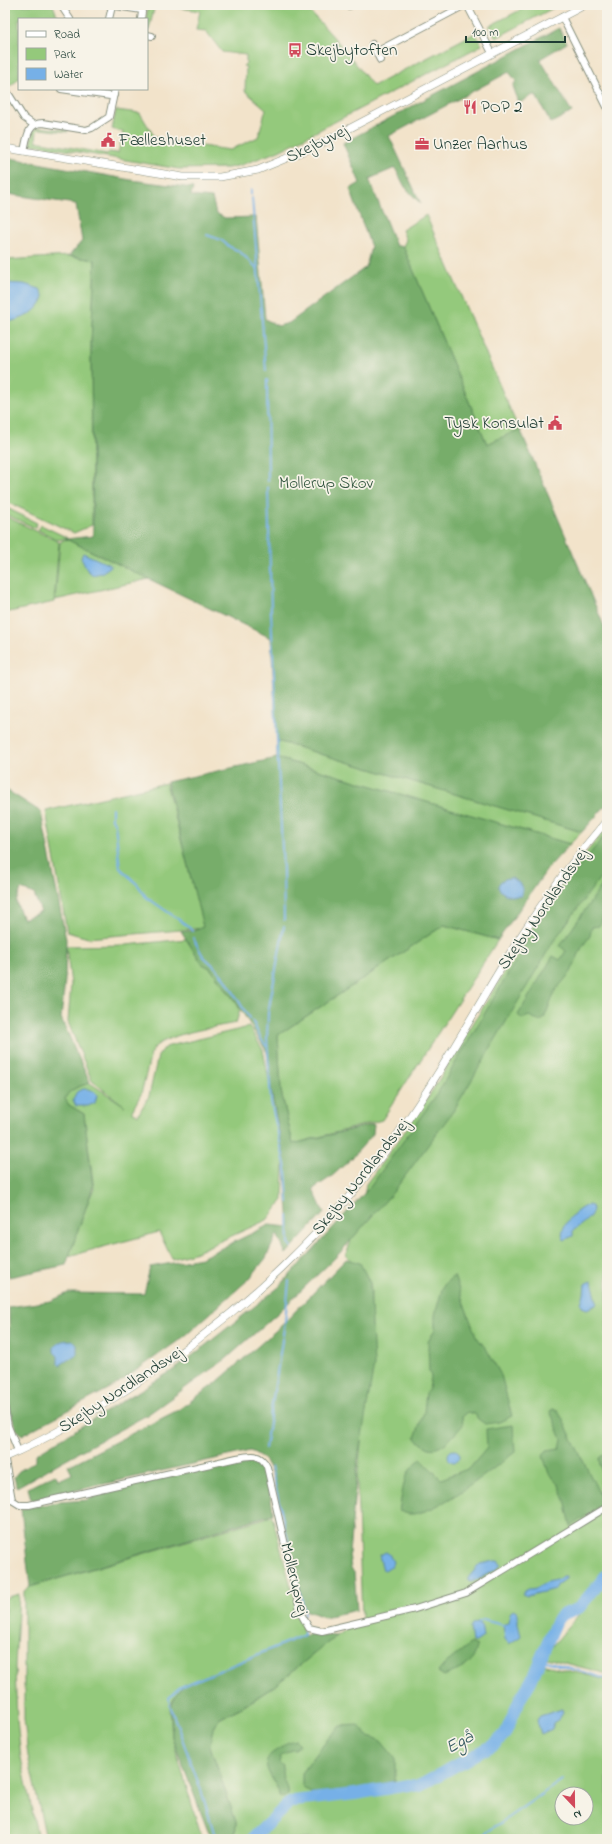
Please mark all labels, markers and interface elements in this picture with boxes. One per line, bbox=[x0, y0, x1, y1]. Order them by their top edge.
legend bbox=[18, 18, 148, 90]
scale bar bbox=[466, 18, 565, 44]
text: 100 m bbox=[472, 24, 499, 42]
text: Road bbox=[54, 26, 80, 44]
place label: Skejbytoften bbox=[306, 38, 397, 64]
bus stop icon: Skejbytoften bbox=[287, 42, 303, 58]
text: Park bbox=[54, 46, 76, 64]
text: Water bbox=[54, 66, 83, 84]
place label: POP 2 bbox=[481, 95, 523, 120]
restaurant icon: POP 2 bbox=[462, 99, 478, 115]
street label: Skejbyvej bbox=[282, 118, 353, 171]
place label: Fælleshuset bbox=[118, 128, 206, 153]
public building icon: Fælleshuset bbox=[100, 132, 116, 148]
place label: Unzer Aarhus bbox=[433, 132, 528, 157]
office icon: Unzer Aarhus bbox=[414, 136, 430, 152]
place label: Tysk Konsulat bbox=[444, 411, 544, 437]
public building icon: Tysk Konsulat bbox=[547, 415, 563, 431]
park label: Mollerup Skov bbox=[279, 471, 374, 496]
street label: Skejby Nordlandsvej bbox=[491, 842, 596, 976]
street label: Skejby Nordlandsvej bbox=[306, 1113, 417, 1241]
street label: Skejby Nordlandsvej bbox=[54, 1340, 189, 1441]
street label: Mollerupvej bbox=[273, 1540, 315, 1619]
water label: Egå bbox=[441, 1725, 479, 1761]
north arrow bbox=[554, 1786, 594, 1826]
text: N bbox=[571, 1806, 584, 1823]

